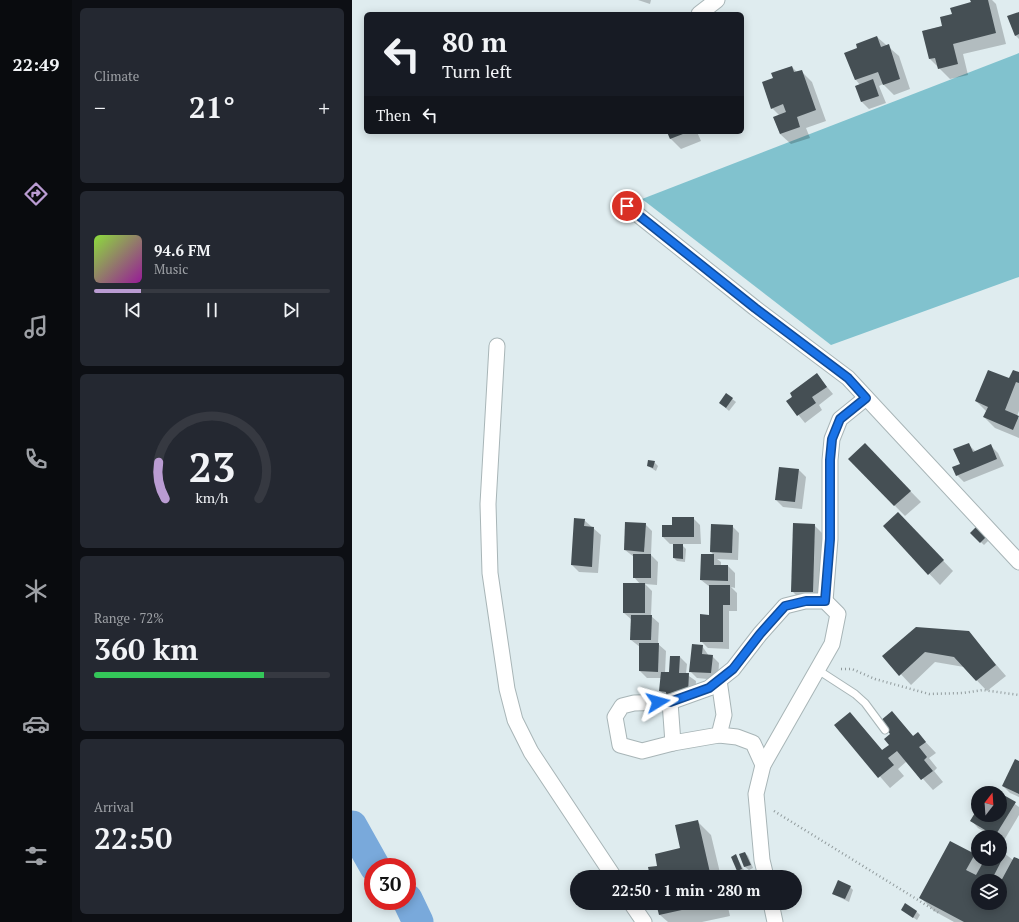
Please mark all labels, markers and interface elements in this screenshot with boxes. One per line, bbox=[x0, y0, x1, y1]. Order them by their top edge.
text: 80 m bbox=[442, 23, 507, 60]
icon: left bbox=[376, 28, 428, 80]
text: 22:49 bbox=[13, 52, 59, 76]
text: Turn left bbox=[442, 59, 512, 83]
text: Climate bbox=[94, 67, 139, 85]
text: 21° bbox=[189, 87, 235, 127]
text: − bbox=[94, 93, 106, 122]
text: + bbox=[318, 93, 330, 122]
icon: left bbox=[419, 104, 441, 126]
text: Then bbox=[376, 105, 411, 125]
icon: directions bbox=[22, 180, 50, 208]
pin bbox=[610, 189, 644, 223]
icon: arrive bbox=[616, 195, 638, 217]
text: 94.6 FM bbox=[154, 240, 211, 260]
text: Music bbox=[154, 260, 188, 278]
icon: previous bbox=[122, 299, 144, 321]
icon: pause bbox=[201, 299, 223, 321]
icon: next bbox=[280, 299, 302, 321]
icon: music bbox=[22, 313, 50, 341]
text: 23 bbox=[188, 439, 236, 494]
icon: phone bbox=[22, 445, 50, 473]
text: km/h bbox=[196, 488, 229, 507]
icon: climate bbox=[22, 577, 50, 605]
text: Range · 72% bbox=[94, 609, 164, 627]
text: 360 km bbox=[94, 629, 198, 669]
position arrow bbox=[637, 681, 679, 723]
icon: car bbox=[22, 710, 50, 738]
north arrow bbox=[971, 786, 1007, 822]
map controls bbox=[971, 786, 1007, 910]
text: Arrival bbox=[94, 798, 134, 816]
text: 22:50 bbox=[94, 818, 172, 858]
button: sound bbox=[971, 830, 1007, 866]
icon: filters bbox=[22, 842, 50, 870]
speed limit sign: 30 bbox=[364, 858, 416, 910]
button: layers bbox=[971, 874, 1007, 910]
text: 22:50 · 1 min · 280 m bbox=[612, 880, 760, 900]

